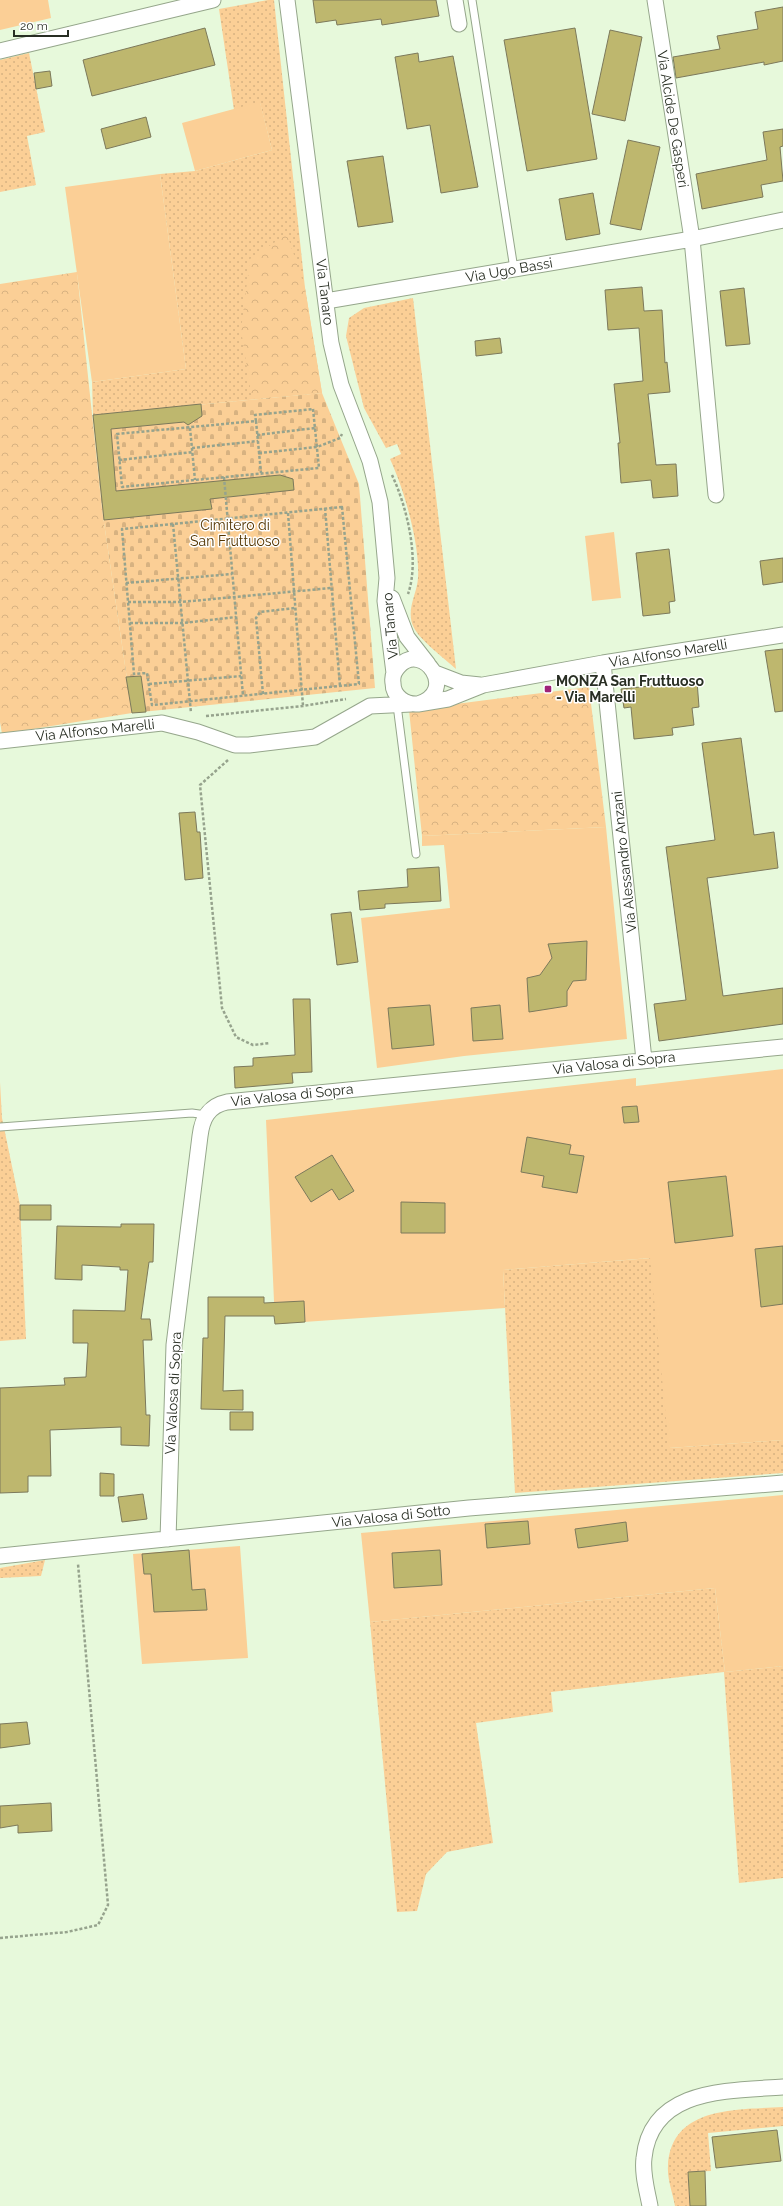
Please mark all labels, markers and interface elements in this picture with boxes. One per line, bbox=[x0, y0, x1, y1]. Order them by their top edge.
scale bar bbox=[14, 12, 68, 38]
text: 20 m bbox=[20, 19, 48, 33]
street label: Via Alcide De Gasperi bbox=[654, 49, 692, 189]
street label: Via Ugo Bassi bbox=[464, 254, 554, 286]
street label: Via Tanaro bbox=[313, 258, 337, 326]
park label: Cimitero di San Fruttuoso bbox=[190, 517, 280, 549]
street label: Via Tanaro bbox=[379, 592, 401, 660]
street label: Via Alfonso Marelli bbox=[608, 636, 728, 670]
place label: MONZA San Fruttuoso - Via Marelli bbox=[556, 673, 704, 705]
marker: MONZA San Fruttuoso - Via Marelli bbox=[543, 684, 553, 694]
street label: Via Alfonso Marelli bbox=[35, 716, 155, 744]
street label: Via Alessandro Anzani bbox=[609, 790, 639, 934]
street label: Via Valosa di Sopra bbox=[552, 1049, 676, 1077]
street label: Via Valosa di Sopra bbox=[230, 1081, 354, 1109]
street label: Via Valosa di Sopra bbox=[162, 1331, 184, 1455]
street label: Via Valosa di Sotto bbox=[331, 1502, 451, 1530]

